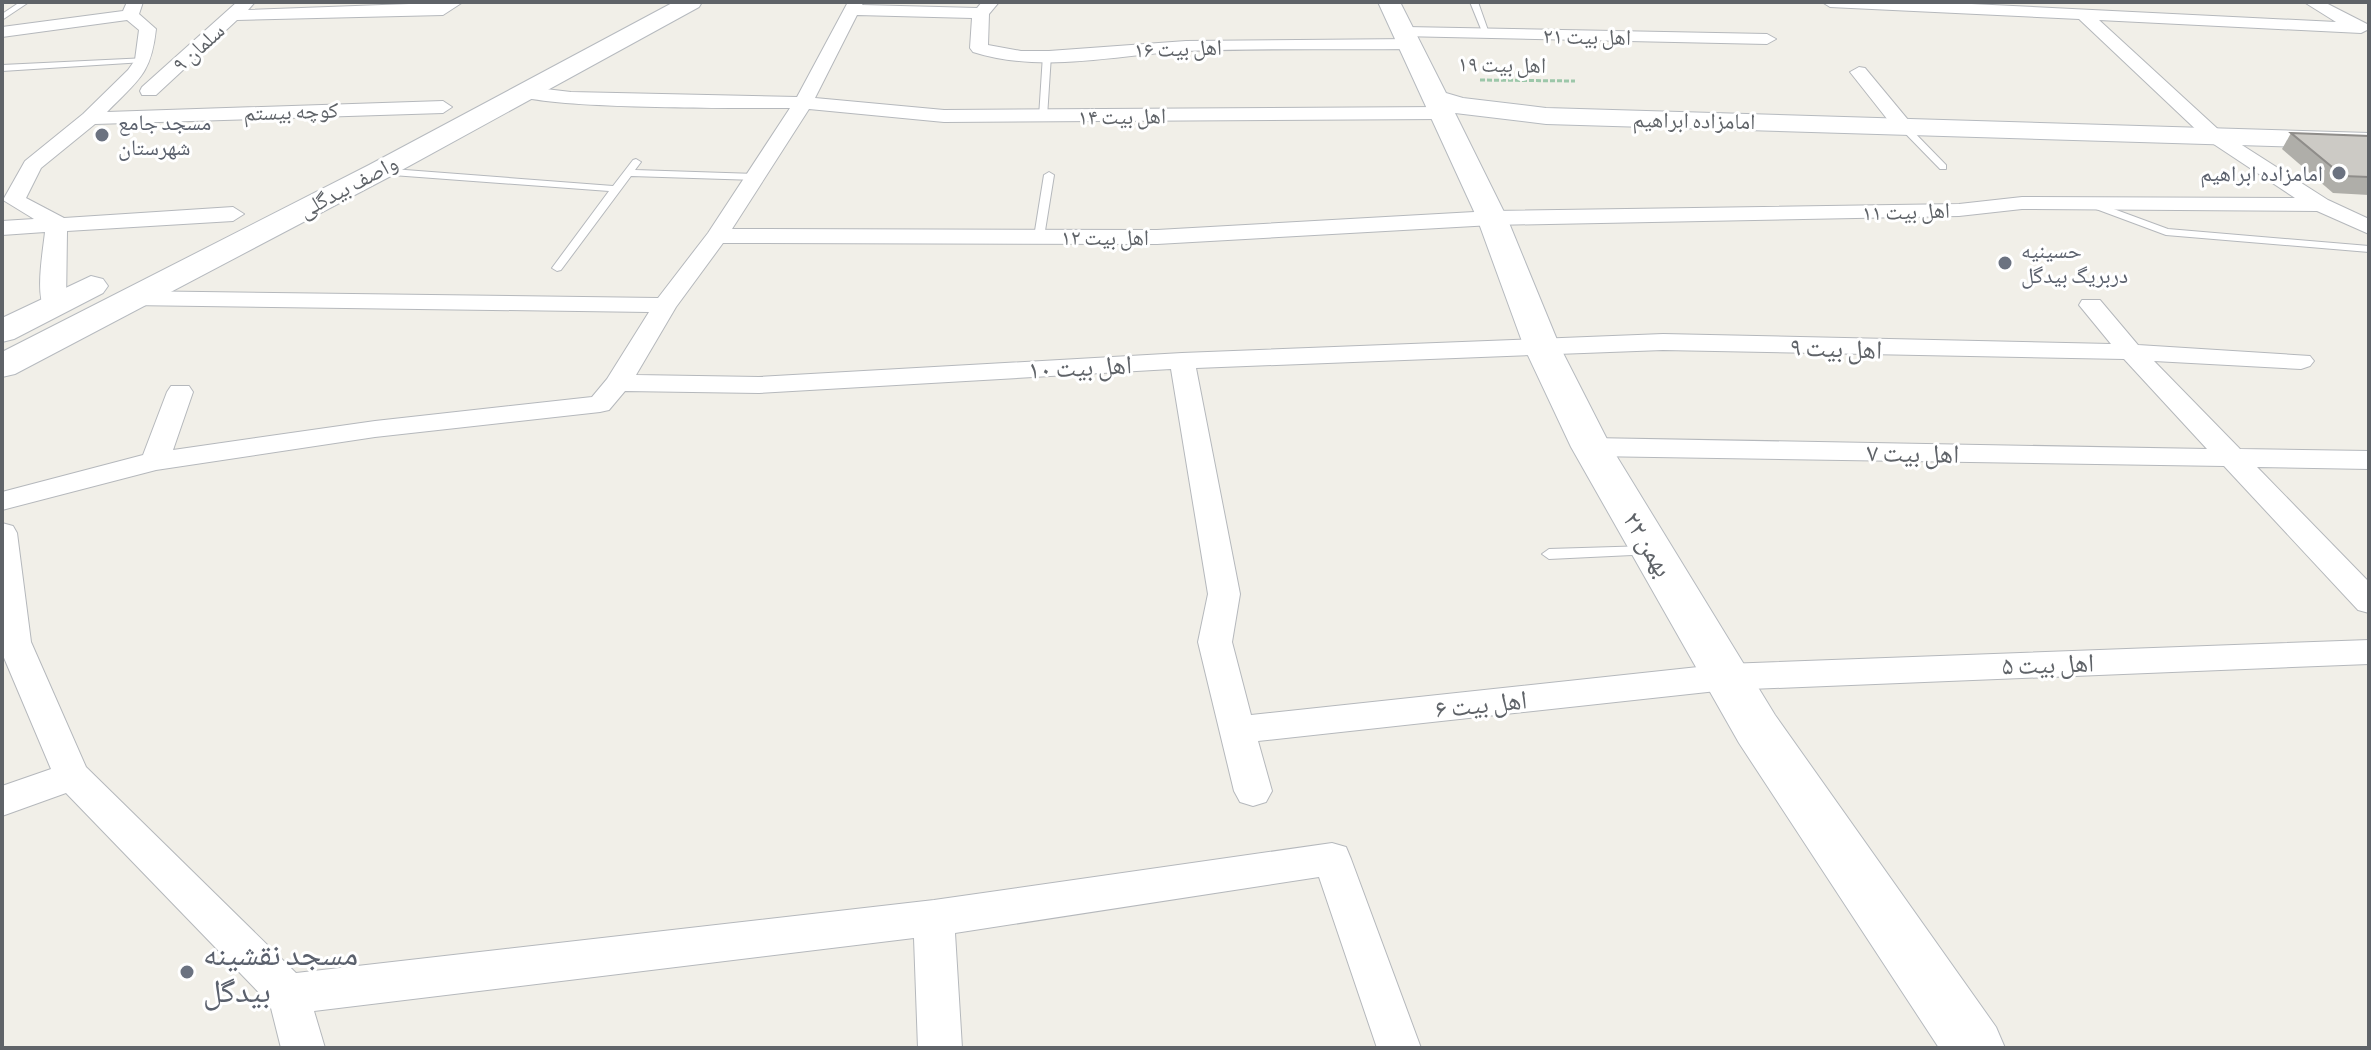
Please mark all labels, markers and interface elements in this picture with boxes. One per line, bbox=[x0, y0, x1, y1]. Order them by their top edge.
street label: سلمان ۹ bbox=[167, 18, 231, 78]
street label: اهل بیت ۲۱ bbox=[1543, 23, 1631, 52]
street label: اهل بیت ۱۶ bbox=[1134, 34, 1223, 65]
street label: اهل بیت ۱۹ bbox=[1458, 51, 1546, 80]
street label: کوچه بیستم bbox=[243, 97, 339, 128]
street label: اهل بیت ۱۴ bbox=[1078, 103, 1166, 132]
street label: امامزاده ابراهیم bbox=[1632, 107, 1756, 136]
place label: مسجد جامع شهرستان bbox=[118, 110, 211, 162]
marker: مسجد جامع شهرستان bbox=[93, 126, 111, 144]
street label: واصف بیدگلی bbox=[295, 150, 403, 225]
place label: امامزاده ابراهیم bbox=[2200, 161, 2323, 188]
marker: امامزاده ابراهیم bbox=[2330, 164, 2348, 182]
street label: اهل بیت ۱۱ bbox=[1862, 197, 1951, 228]
street label: اهل بیت ۱۲ bbox=[1061, 225, 1149, 252]
place label: حسینیه دربریگ بیدگل bbox=[2021, 238, 2128, 290]
marker: حسینیه دربریگ بیدگل bbox=[1996, 254, 2014, 272]
street label: اهل بیت ۹ bbox=[1789, 332, 1883, 367]
street label: اهل بیت ۱۰ bbox=[1027, 350, 1133, 387]
street label: اهل بیت ۷ bbox=[1866, 438, 1959, 471]
street label: ۲۲ بهمن bbox=[1615, 507, 1678, 583]
street label: اهل بیت ۵ bbox=[2001, 648, 2095, 683]
street label: اهل بیت ۶ bbox=[1434, 685, 1529, 726]
place label: مسجد نقشینه بیدگل bbox=[203, 936, 358, 1012]
marker: مسجد نقشینه بیدگل bbox=[178, 963, 196, 981]

